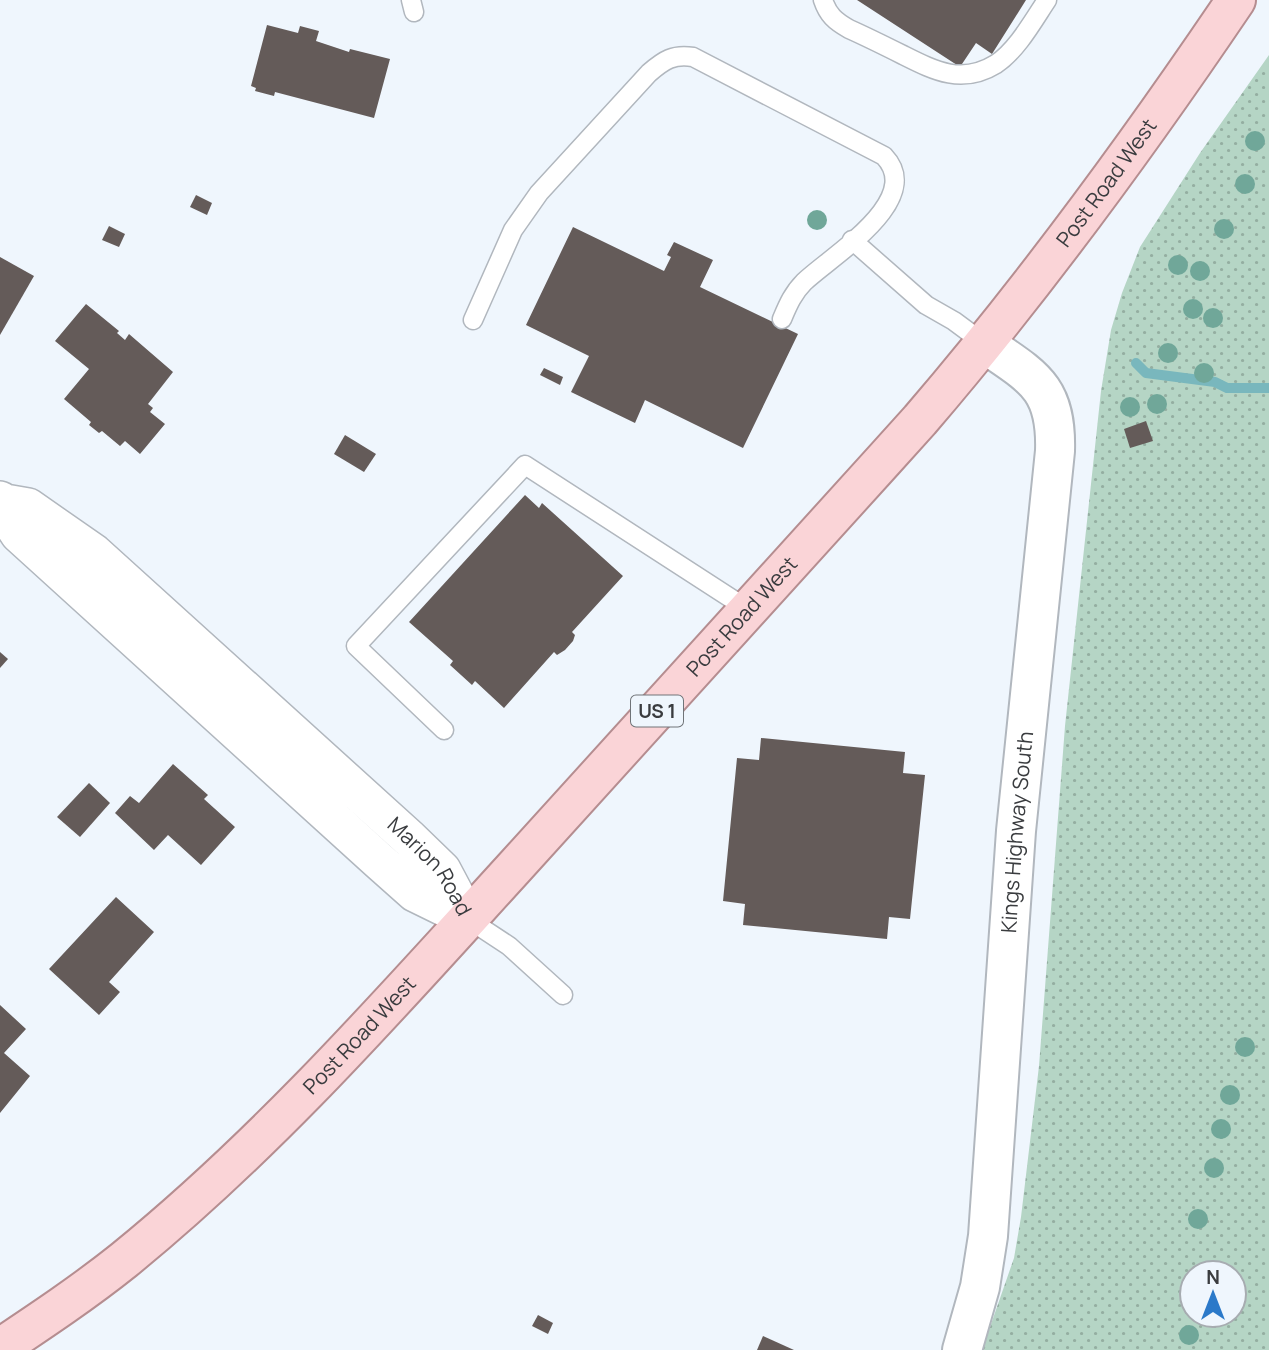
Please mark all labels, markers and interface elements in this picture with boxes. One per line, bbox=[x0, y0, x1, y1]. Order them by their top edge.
street label: Post Road West bbox=[1050, 113, 1162, 252]
street label: Post Road West bbox=[680, 550, 803, 682]
road number: US 1 bbox=[631, 696, 683, 726]
street label: Kings Highway South bbox=[994, 730, 1039, 934]
street label: Marion Road bbox=[382, 810, 479, 920]
street label: Post Road West bbox=[297, 970, 422, 1100]
north arrow bbox=[1178, 1259, 1248, 1329]
text: N bbox=[1206, 1264, 1220, 1290]

